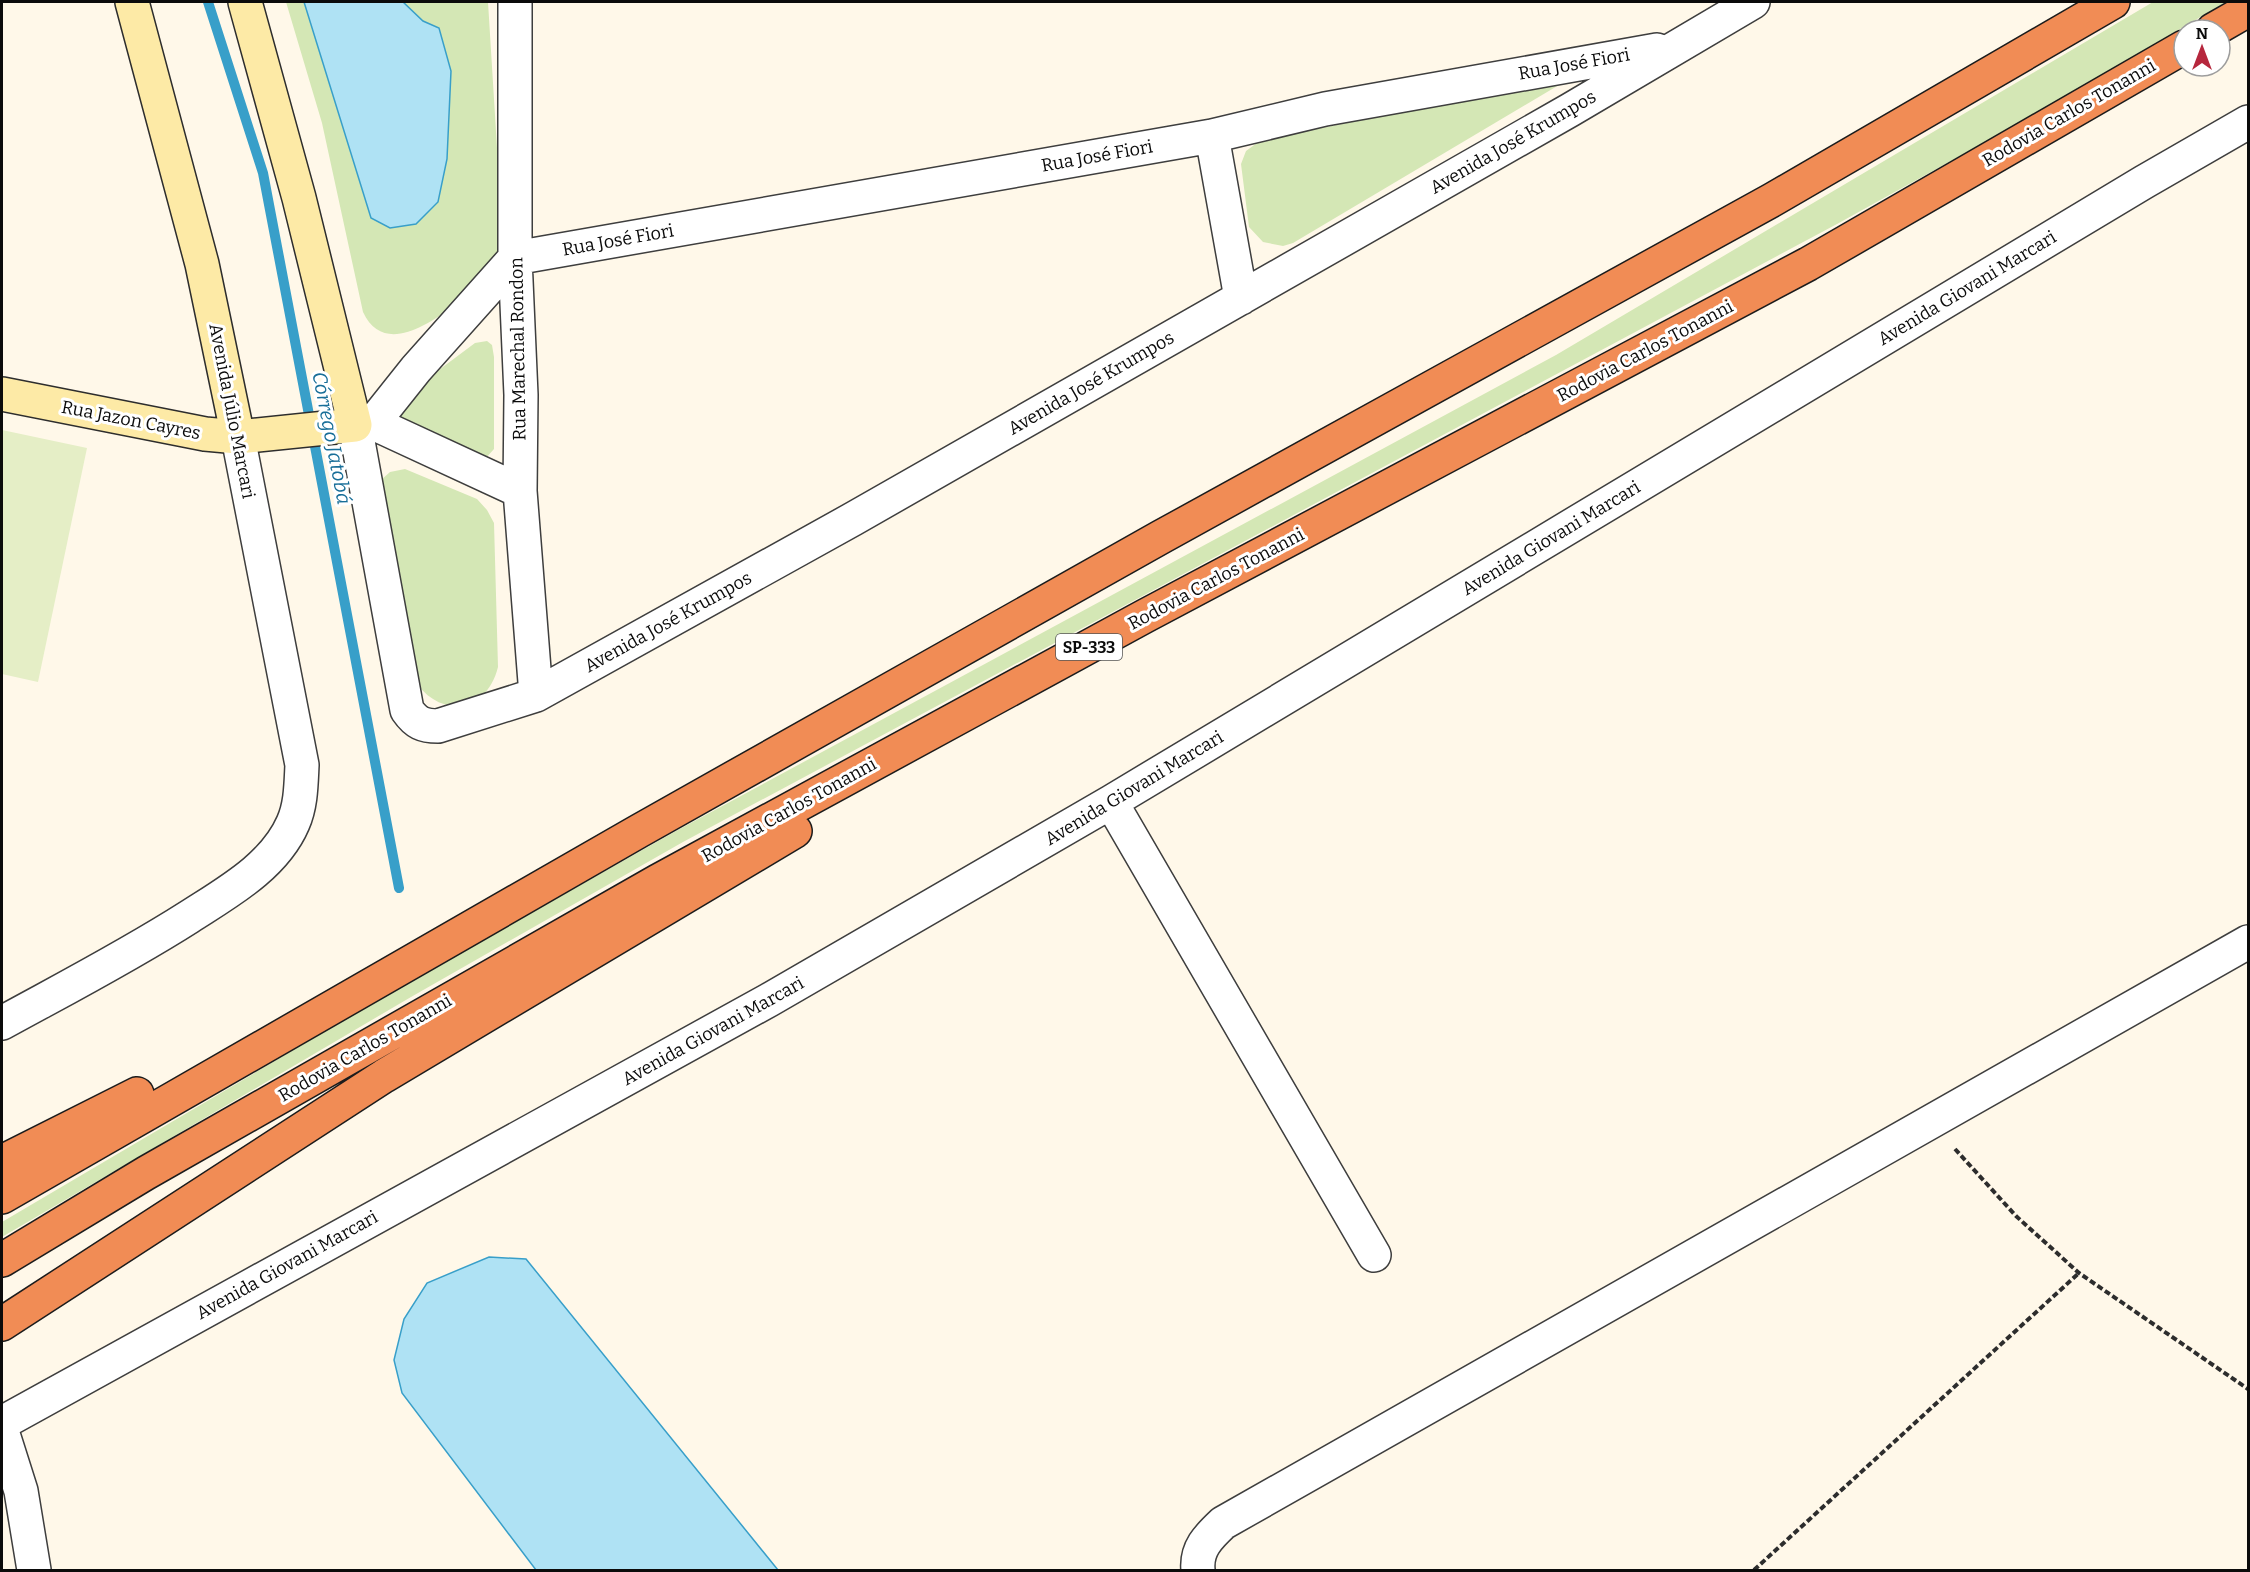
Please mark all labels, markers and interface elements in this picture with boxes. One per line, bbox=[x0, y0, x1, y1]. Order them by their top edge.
north arrow bbox=[2172, 18, 2232, 78]
text: N bbox=[2196, 24, 2208, 43]
street label: Rua José Fiori bbox=[1516, 43, 1632, 85]
street label: Rodovia Carlos Tonanni bbox=[1979, 54, 2159, 172]
street label: Avenida José Krumpos bbox=[1426, 85, 1600, 199]
street label: Rua José Fiori bbox=[1039, 135, 1155, 177]
street label: Rua José Fiori bbox=[560, 219, 676, 261]
street label: Avenida Giovani Marcari bbox=[1874, 226, 2060, 350]
street label: Rua Marechal Rondon bbox=[505, 256, 531, 441]
street label: Rodovia Carlos Tonanni bbox=[1553, 295, 1737, 407]
street label: Avenida Júlio Marcari bbox=[204, 322, 260, 500]
street label: Avenida José Krumpos bbox=[1004, 326, 1178, 440]
water label: Córrego Jatobá bbox=[307, 370, 357, 506]
street label: Rua Jazon Cayres bbox=[59, 396, 203, 444]
street label: Avenida Giovani Marcari bbox=[1458, 476, 1644, 600]
street label: Rodovia Carlos Tonanni bbox=[1124, 523, 1308, 635]
street label: Avenida José Krumpos bbox=[580, 567, 756, 677]
road number: SP-333 bbox=[1056, 634, 1122, 660]
street label: Avenida Giovani Marcari bbox=[1041, 726, 1227, 850]
street label: Rodovia Carlos Tonanni bbox=[698, 753, 880, 867]
street label: Avenida Giovani Marcari bbox=[618, 972, 808, 1090]
street label: Rodovia Carlos Tonanni bbox=[275, 989, 455, 1107]
street label: Avenida Giovani Marcari bbox=[192, 1206, 382, 1324]

